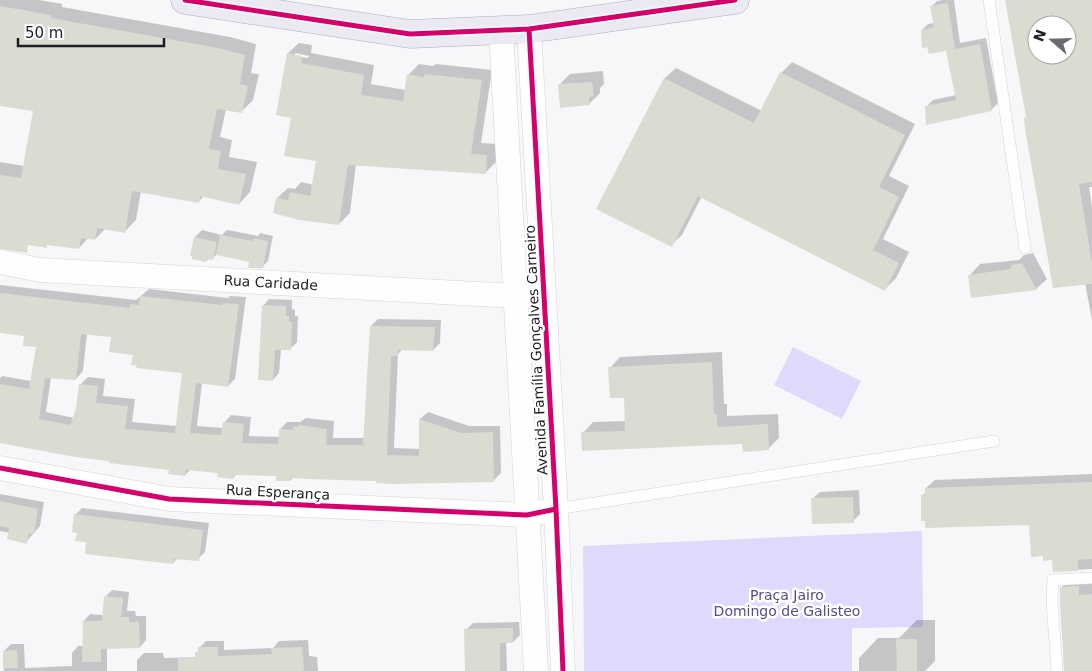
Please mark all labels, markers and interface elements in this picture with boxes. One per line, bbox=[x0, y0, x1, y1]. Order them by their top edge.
scale bar bbox=[18, 15, 164, 47]
north arrow bbox=[1027, 15, 1077, 65]
text: 50 m bbox=[25, 24, 63, 42]
text: N bbox=[1030, 27, 1049, 44]
street label: Avenida Família Gonçalves Carneiro bbox=[521, 225, 551, 475]
street label: Rua Caridade bbox=[223, 272, 318, 293]
street label: Rua Esperança bbox=[226, 481, 330, 503]
park label: Praça Jairo Domingo de Galisteo bbox=[714, 587, 860, 619]

